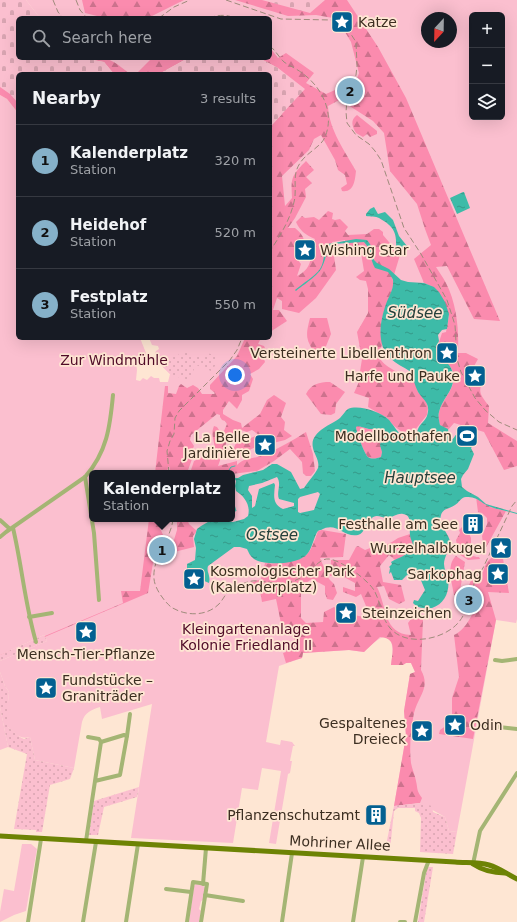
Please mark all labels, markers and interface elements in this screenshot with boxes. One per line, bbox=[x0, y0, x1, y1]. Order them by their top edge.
place icon: Katze bbox=[329, 9, 355, 35]
north arrow bbox=[421, 12, 457, 48]
map controls bbox=[469, 12, 505, 120]
button: + bbox=[469, 12, 505, 48]
place label: Katze bbox=[358, 14, 397, 30]
search box bbox=[16, 16, 272, 60]
icon: search bbox=[30, 27, 52, 49]
text: Search here bbox=[62, 29, 152, 47]
button: − bbox=[469, 48, 505, 84]
pin: 2 bbox=[337, 76, 363, 106]
button: layers bbox=[469, 84, 505, 120]
text: Nearby bbox=[32, 88, 101, 108]
text: 3 results bbox=[200, 91, 256, 106]
text: Kalenderplatz bbox=[70, 144, 188, 162]
text: 1 bbox=[40, 153, 50, 168]
text: 320 m bbox=[214, 153, 256, 168]
text: Station bbox=[70, 162, 116, 177]
text: Heidehof bbox=[70, 216, 146, 234]
text: 2 bbox=[40, 225, 50, 240]
text: 520 m bbox=[214, 225, 256, 240]
text: Station bbox=[70, 234, 116, 249]
place icon: Wishing Star bbox=[292, 237, 318, 263]
place label: Wishing Star bbox=[320, 242, 409, 258]
text: Festplatz bbox=[70, 288, 148, 306]
text: 3 bbox=[40, 297, 50, 312]
text: 550 m bbox=[214, 297, 256, 312]
water label: Südsee bbox=[388, 304, 442, 322]
text: Station bbox=[70, 306, 116, 321]
place icon: Versteinerte Libellenthron bbox=[434, 340, 460, 366]
place label: Versteinerte Libellenthron bbox=[250, 345, 432, 361]
park label: Zur Windmühle bbox=[60, 352, 168, 368]
place icon: Harfe und Pauke bbox=[462, 363, 488, 389]
your location bbox=[225, 365, 245, 385]
place label: Harfe und Pauke bbox=[345, 368, 460, 384]
sports icon: Modellboothafen bbox=[454, 423, 480, 449]
place label: Modellboothafen bbox=[335, 428, 452, 444]
place label: La Belle Jardinière bbox=[183, 429, 250, 461]
place icon: La Belle Jardinière bbox=[252, 432, 278, 458]
water label: Hauptsee bbox=[384, 469, 456, 487]
popup bbox=[89, 470, 235, 522]
text: Kalenderplatz bbox=[103, 480, 221, 498]
text: Station bbox=[103, 498, 149, 513]
building icon: Festhalle am See bbox=[460, 511, 486, 537]
place label: Festhalle am See bbox=[338, 516, 458, 532]
water label: Ostsee bbox=[246, 526, 298, 544]
pin: 1 bbox=[149, 535, 175, 565]
place icon: Wurzelhalbkugel bbox=[488, 535, 514, 561]
place label: Wurzelhalbkugel bbox=[370, 540, 486, 556]
place icon: Sarkophag bbox=[485, 561, 511, 587]
place label: Kosmologischer Park (Kalenderplatz) bbox=[210, 563, 356, 595]
place icon: Kosmologischer Park (Kalenderplatz) bbox=[181, 566, 207, 592]
place label: Sarkophag bbox=[407, 566, 482, 582]
pin: 3 bbox=[456, 585, 482, 615]
place icon: Steinzeichen bbox=[333, 600, 359, 626]
place label: Steinzeichen bbox=[362, 605, 452, 621]
place icon: Mensch-Tier-Pflanze bbox=[73, 619, 99, 645]
park label: Kleingartenanlage Kolonie Friedland II bbox=[180, 621, 312, 653]
place label: Mensch-Tier-Pflanze bbox=[17, 646, 155, 662]
place label: Fundstücke – Graniträder bbox=[62, 672, 153, 704]
place icon: Fundstücke – Graniträder bbox=[33, 675, 59, 701]
place icon: Odin bbox=[442, 712, 468, 738]
place label: Gespaltenes Dreieck bbox=[319, 715, 407, 747]
place label: Odin bbox=[470, 717, 503, 733]
place icon: Gespaltenes Dreieck bbox=[409, 718, 435, 744]
building icon: Pflanzenschutzamt bbox=[363, 802, 389, 828]
place label: Pflanzenschutzamt bbox=[227, 807, 360, 823]
street label: Mohriner Allee bbox=[289, 832, 391, 854]

